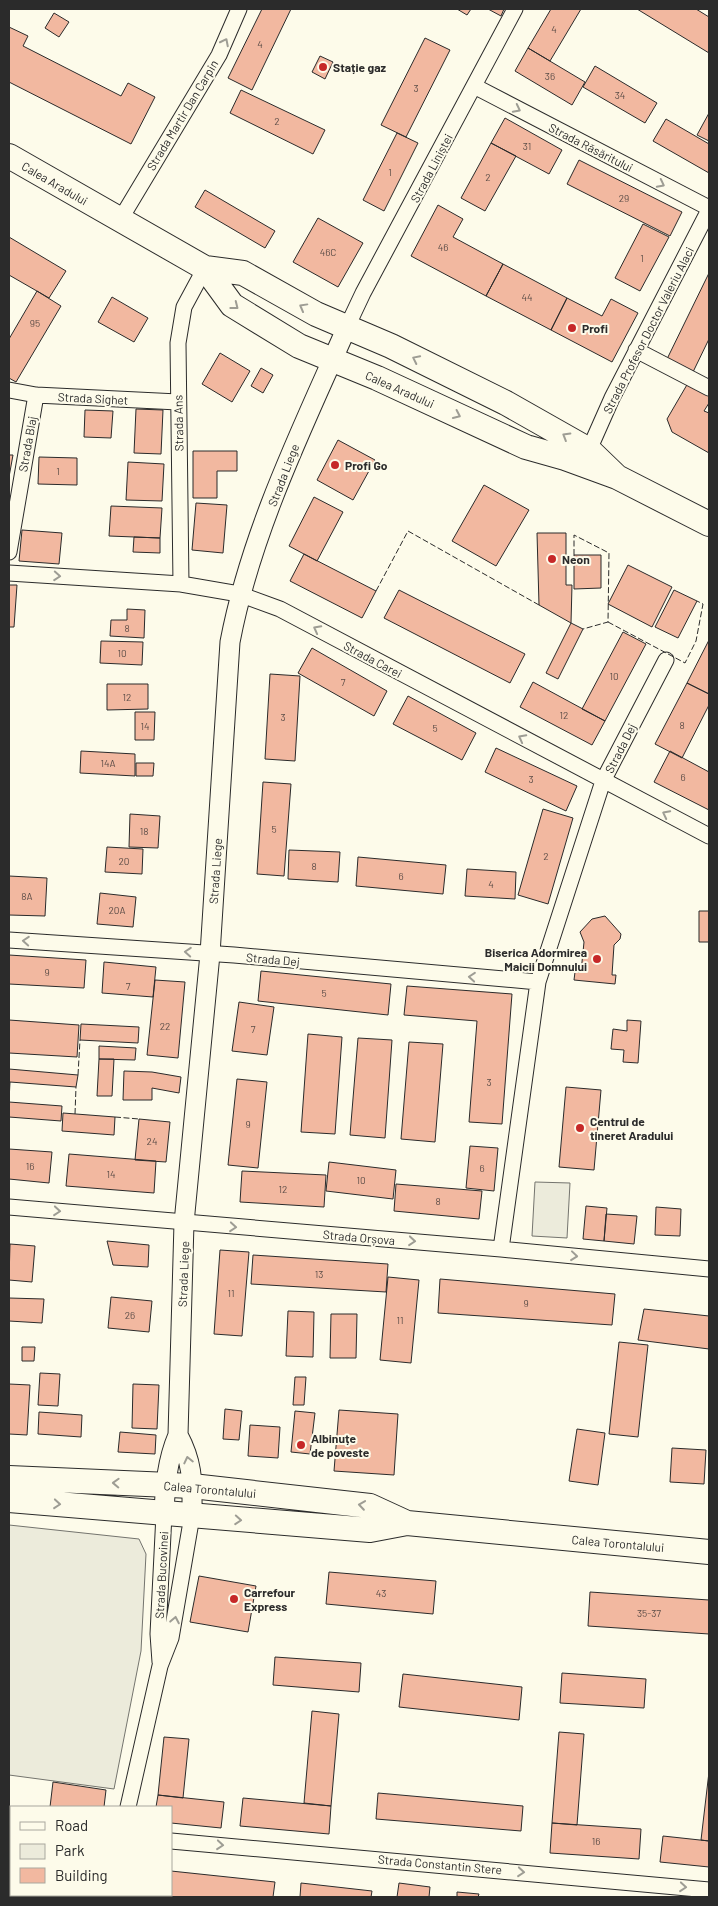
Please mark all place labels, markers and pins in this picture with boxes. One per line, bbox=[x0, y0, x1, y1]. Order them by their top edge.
place label: Stație gaz bbox=[333, 60, 386, 74]
marker: Stație gaz bbox=[317, 61, 329, 73]
place label: Profi bbox=[582, 321, 608, 335]
marker: Profi bbox=[566, 322, 578, 334]
place label: Profi Go bbox=[345, 458, 388, 472]
marker: Profi Go bbox=[329, 459, 341, 471]
place label: Neon bbox=[562, 552, 590, 566]
marker: Neon bbox=[546, 553, 558, 565]
place label: Biserica Adormirea Maicii Domnului bbox=[485, 945, 587, 973]
marker: Biserica Adormirea Maicii Domnului bbox=[591, 953, 603, 965]
place label: Centrul de tineret Aradului bbox=[590, 1114, 673, 1142]
marker: Centrul de tineret Aradului bbox=[574, 1122, 586, 1134]
place label: Albinuțe de poveste bbox=[311, 1431, 370, 1459]
marker: Albinuțe de poveste bbox=[295, 1439, 307, 1451]
place label: Carrefour Express bbox=[244, 1585, 296, 1613]
marker: Carrefour Express bbox=[228, 1593, 240, 1605]

